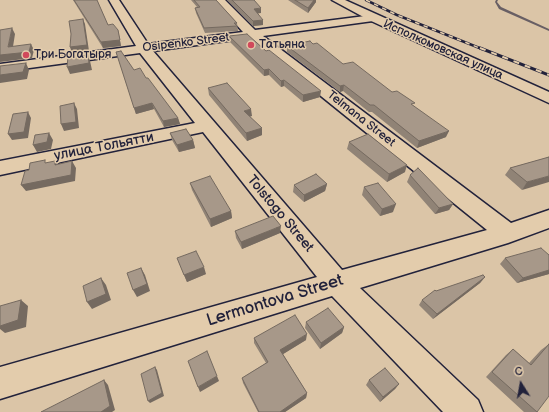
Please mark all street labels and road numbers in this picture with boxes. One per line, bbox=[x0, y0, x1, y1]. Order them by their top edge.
street label: Исполкомовская улица bbox=[381, 17, 505, 83]
street label: Osipenko Street bbox=[142, 31, 230, 55]
street label: Telmana Street bbox=[324, 88, 398, 150]
street label: улица Тольятти bbox=[53, 129, 155, 165]
street label: Tolstogo Street bbox=[243, 172, 317, 256]
street label: Lermontova Street bbox=[204, 270, 346, 332]

